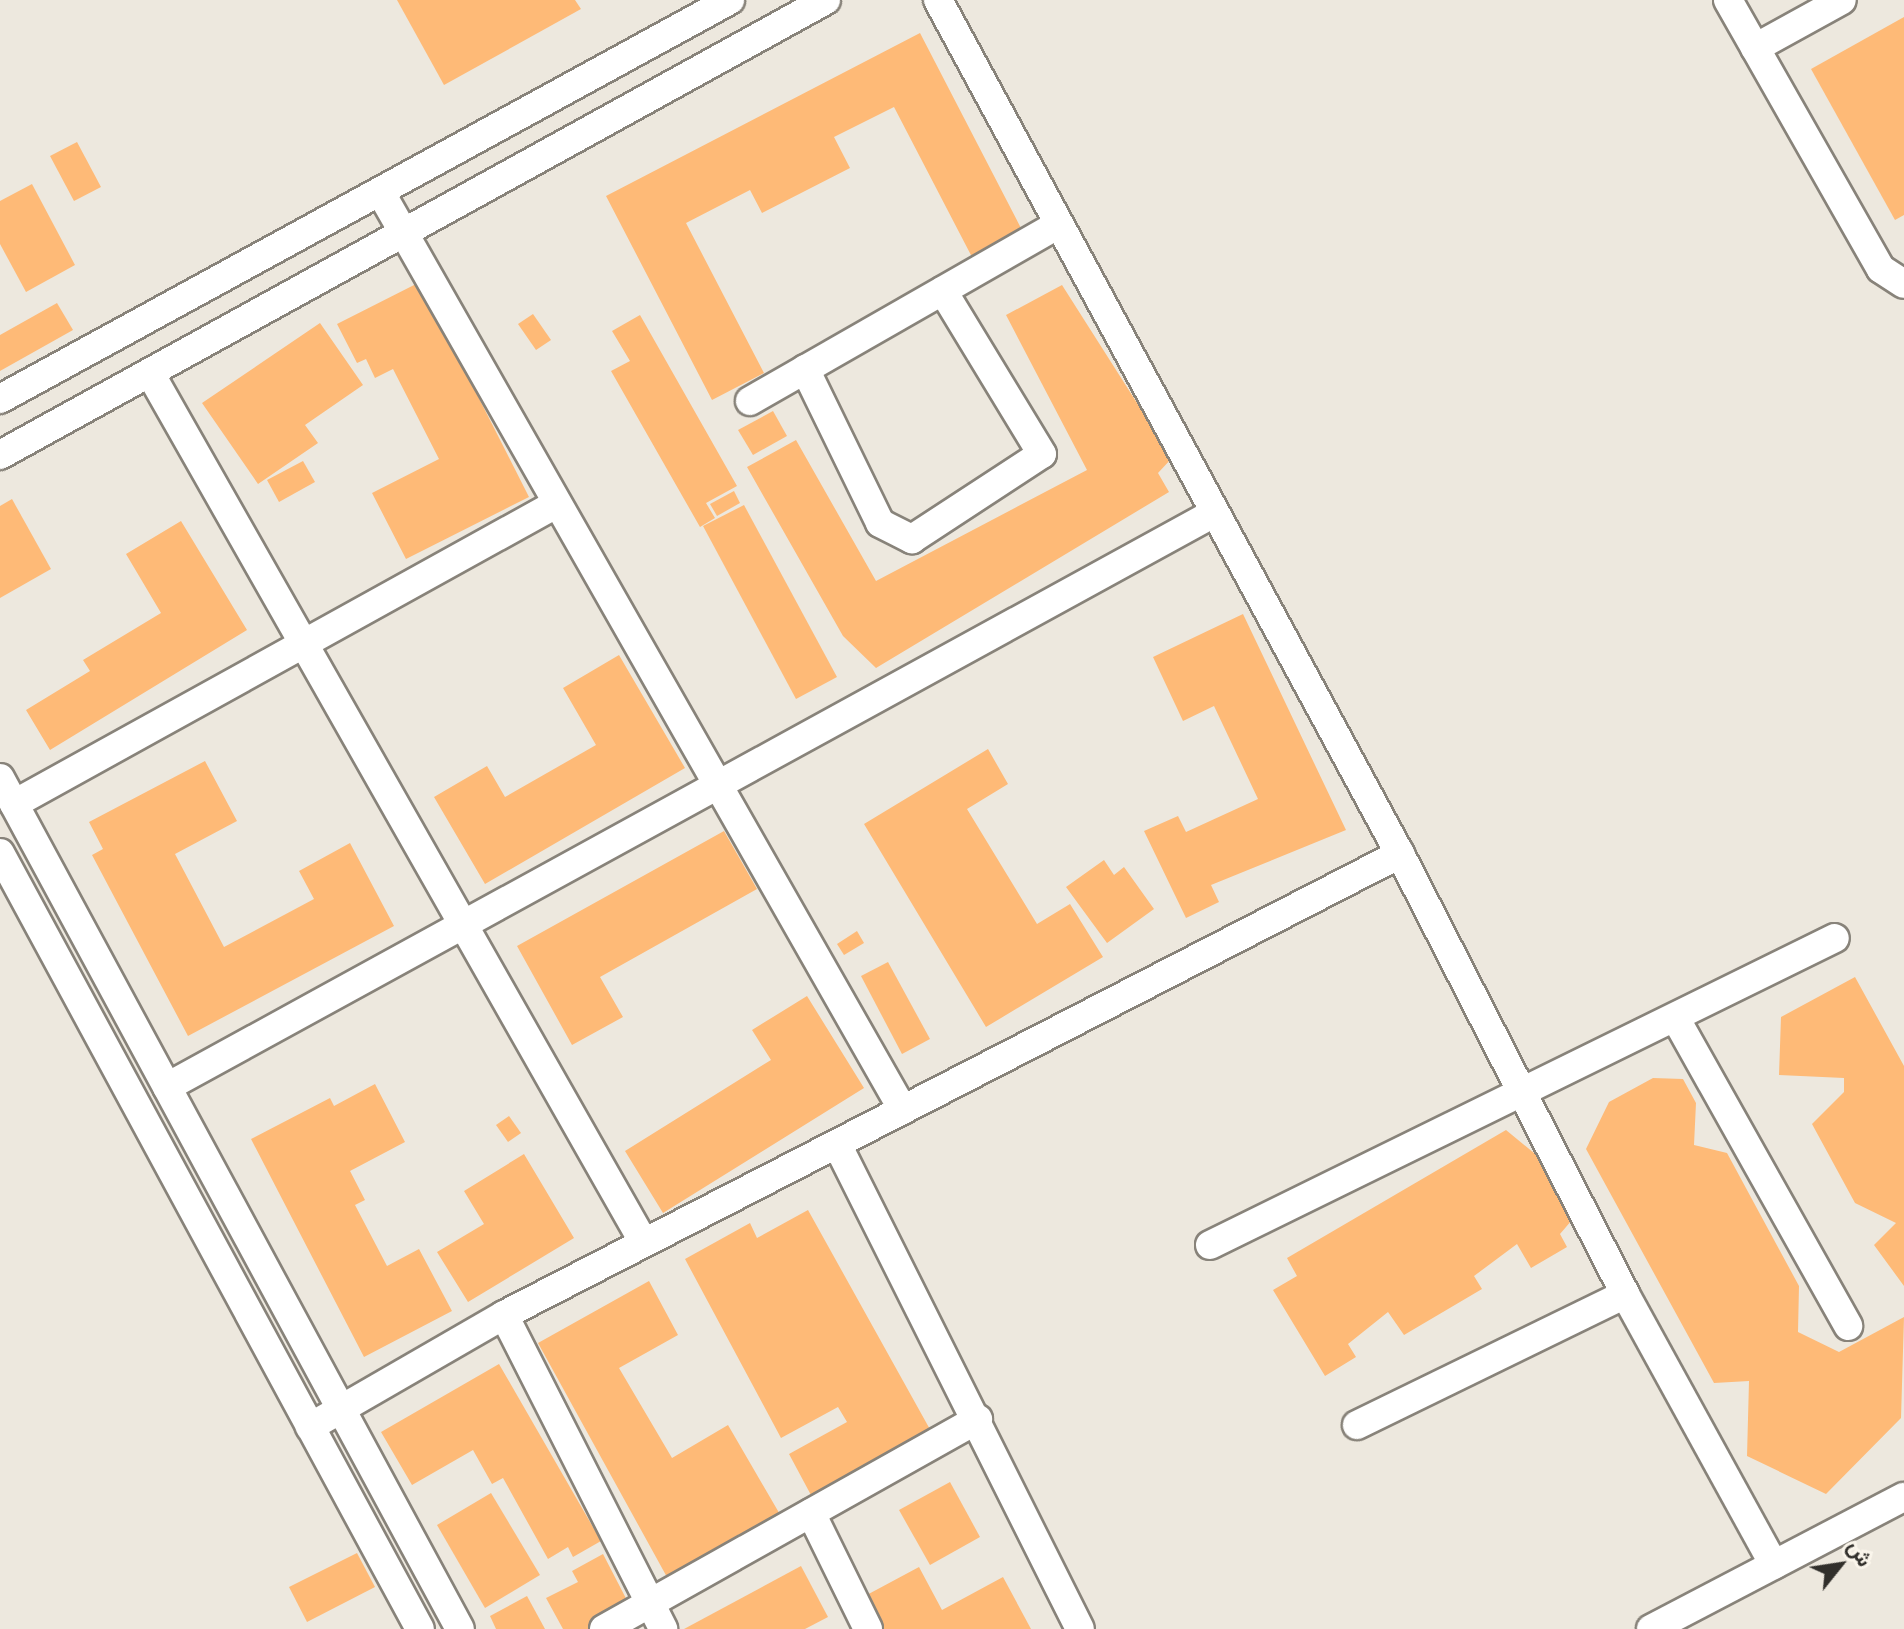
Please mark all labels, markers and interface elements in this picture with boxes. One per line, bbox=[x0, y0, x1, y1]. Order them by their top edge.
north arrow bbox=[1800, 1525, 1880, 1605]
text: ش bbox=[1843, 1535, 1880, 1571]

